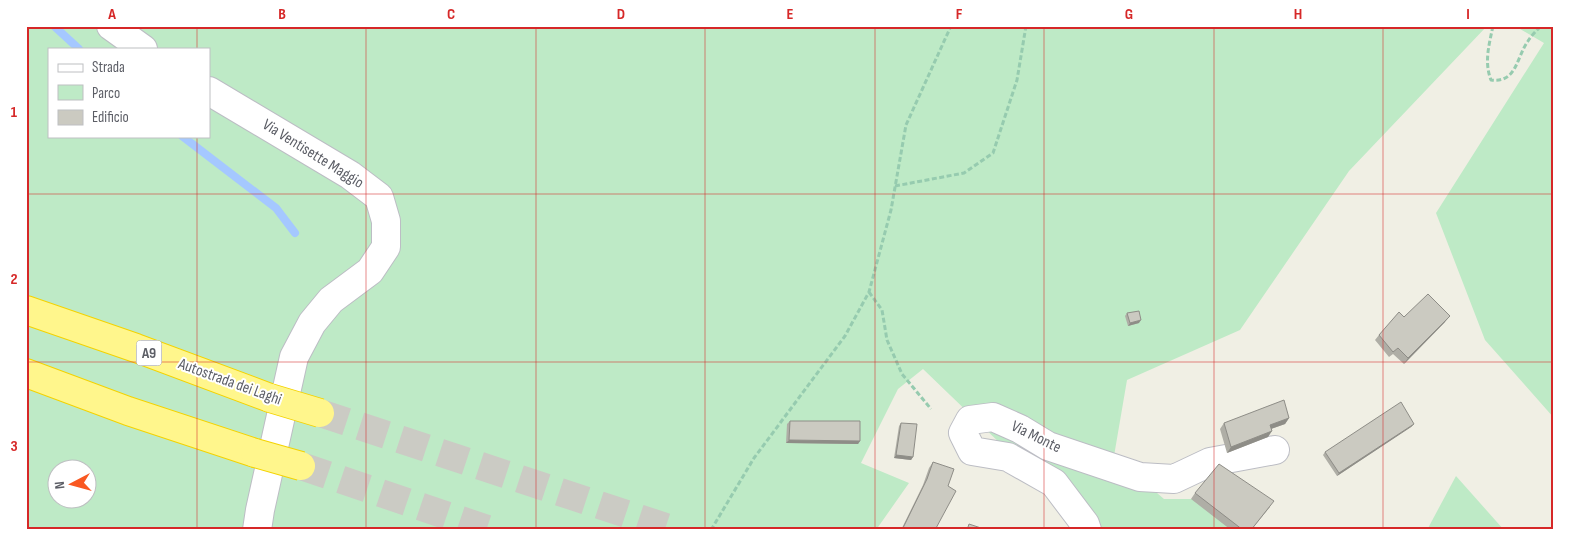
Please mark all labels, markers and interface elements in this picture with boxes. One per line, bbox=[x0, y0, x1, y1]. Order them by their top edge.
text: A bbox=[107, 5, 116, 24]
text: B bbox=[278, 5, 286, 24]
text: C bbox=[447, 5, 455, 24]
text: D bbox=[617, 5, 625, 24]
text: E bbox=[787, 5, 794, 24]
text: F bbox=[956, 5, 963, 24]
text: G bbox=[1125, 5, 1133, 24]
text: H bbox=[1294, 5, 1302, 24]
text: I bbox=[1466, 5, 1470, 24]
legend bbox=[48, 48, 210, 138]
text: Strada bbox=[92, 58, 125, 77]
text: Parco bbox=[92, 84, 120, 103]
text: 1 bbox=[11, 103, 18, 122]
text: Edificio bbox=[92, 108, 129, 127]
street label: Via Ventisette Maggio bbox=[259, 115, 367, 193]
text: 2 bbox=[10, 270, 18, 289]
road number: A9 bbox=[136, 340, 162, 366]
street label: Autostrada dei Laghi bbox=[175, 354, 284, 409]
street label: Via Monte bbox=[1008, 417, 1064, 457]
text: 3 bbox=[10, 437, 18, 456]
north arrow bbox=[48, 458, 98, 508]
text: N bbox=[51, 481, 68, 490]

